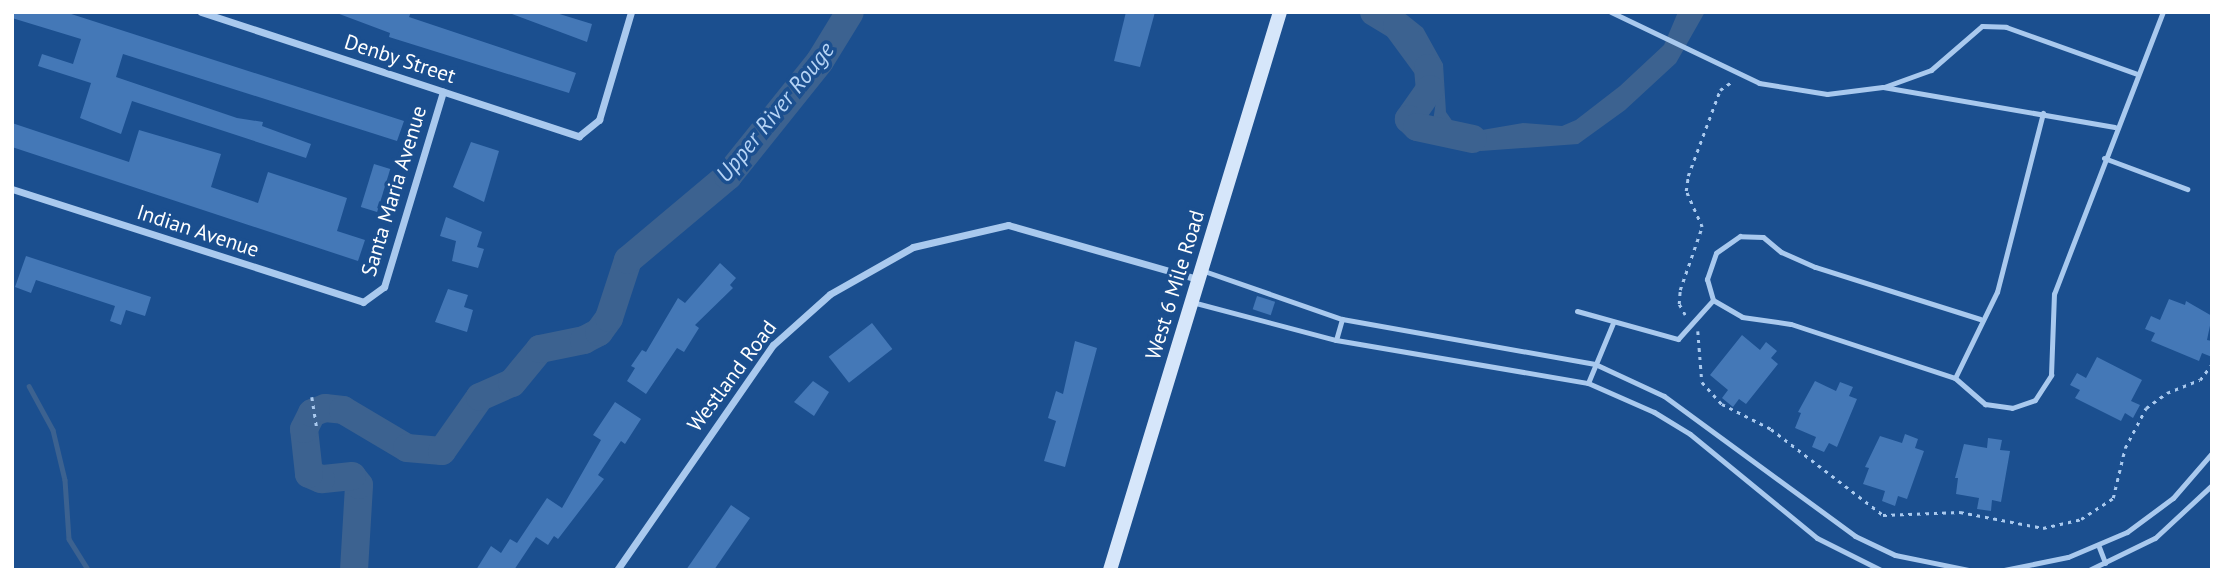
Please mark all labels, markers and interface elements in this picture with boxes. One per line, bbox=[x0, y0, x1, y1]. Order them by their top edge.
street label: Denby Street bbox=[341, 29, 459, 89]
water label: Upper River Rouge bbox=[710, 36, 840, 188]
street label: Santa Maria Avenue bbox=[356, 102, 432, 280]
street label: Indian Avenue bbox=[133, 199, 263, 263]
street label: West 6 Mile Road bbox=[1140, 207, 1210, 363]
street label: Westland Road bbox=[682, 315, 782, 437]

